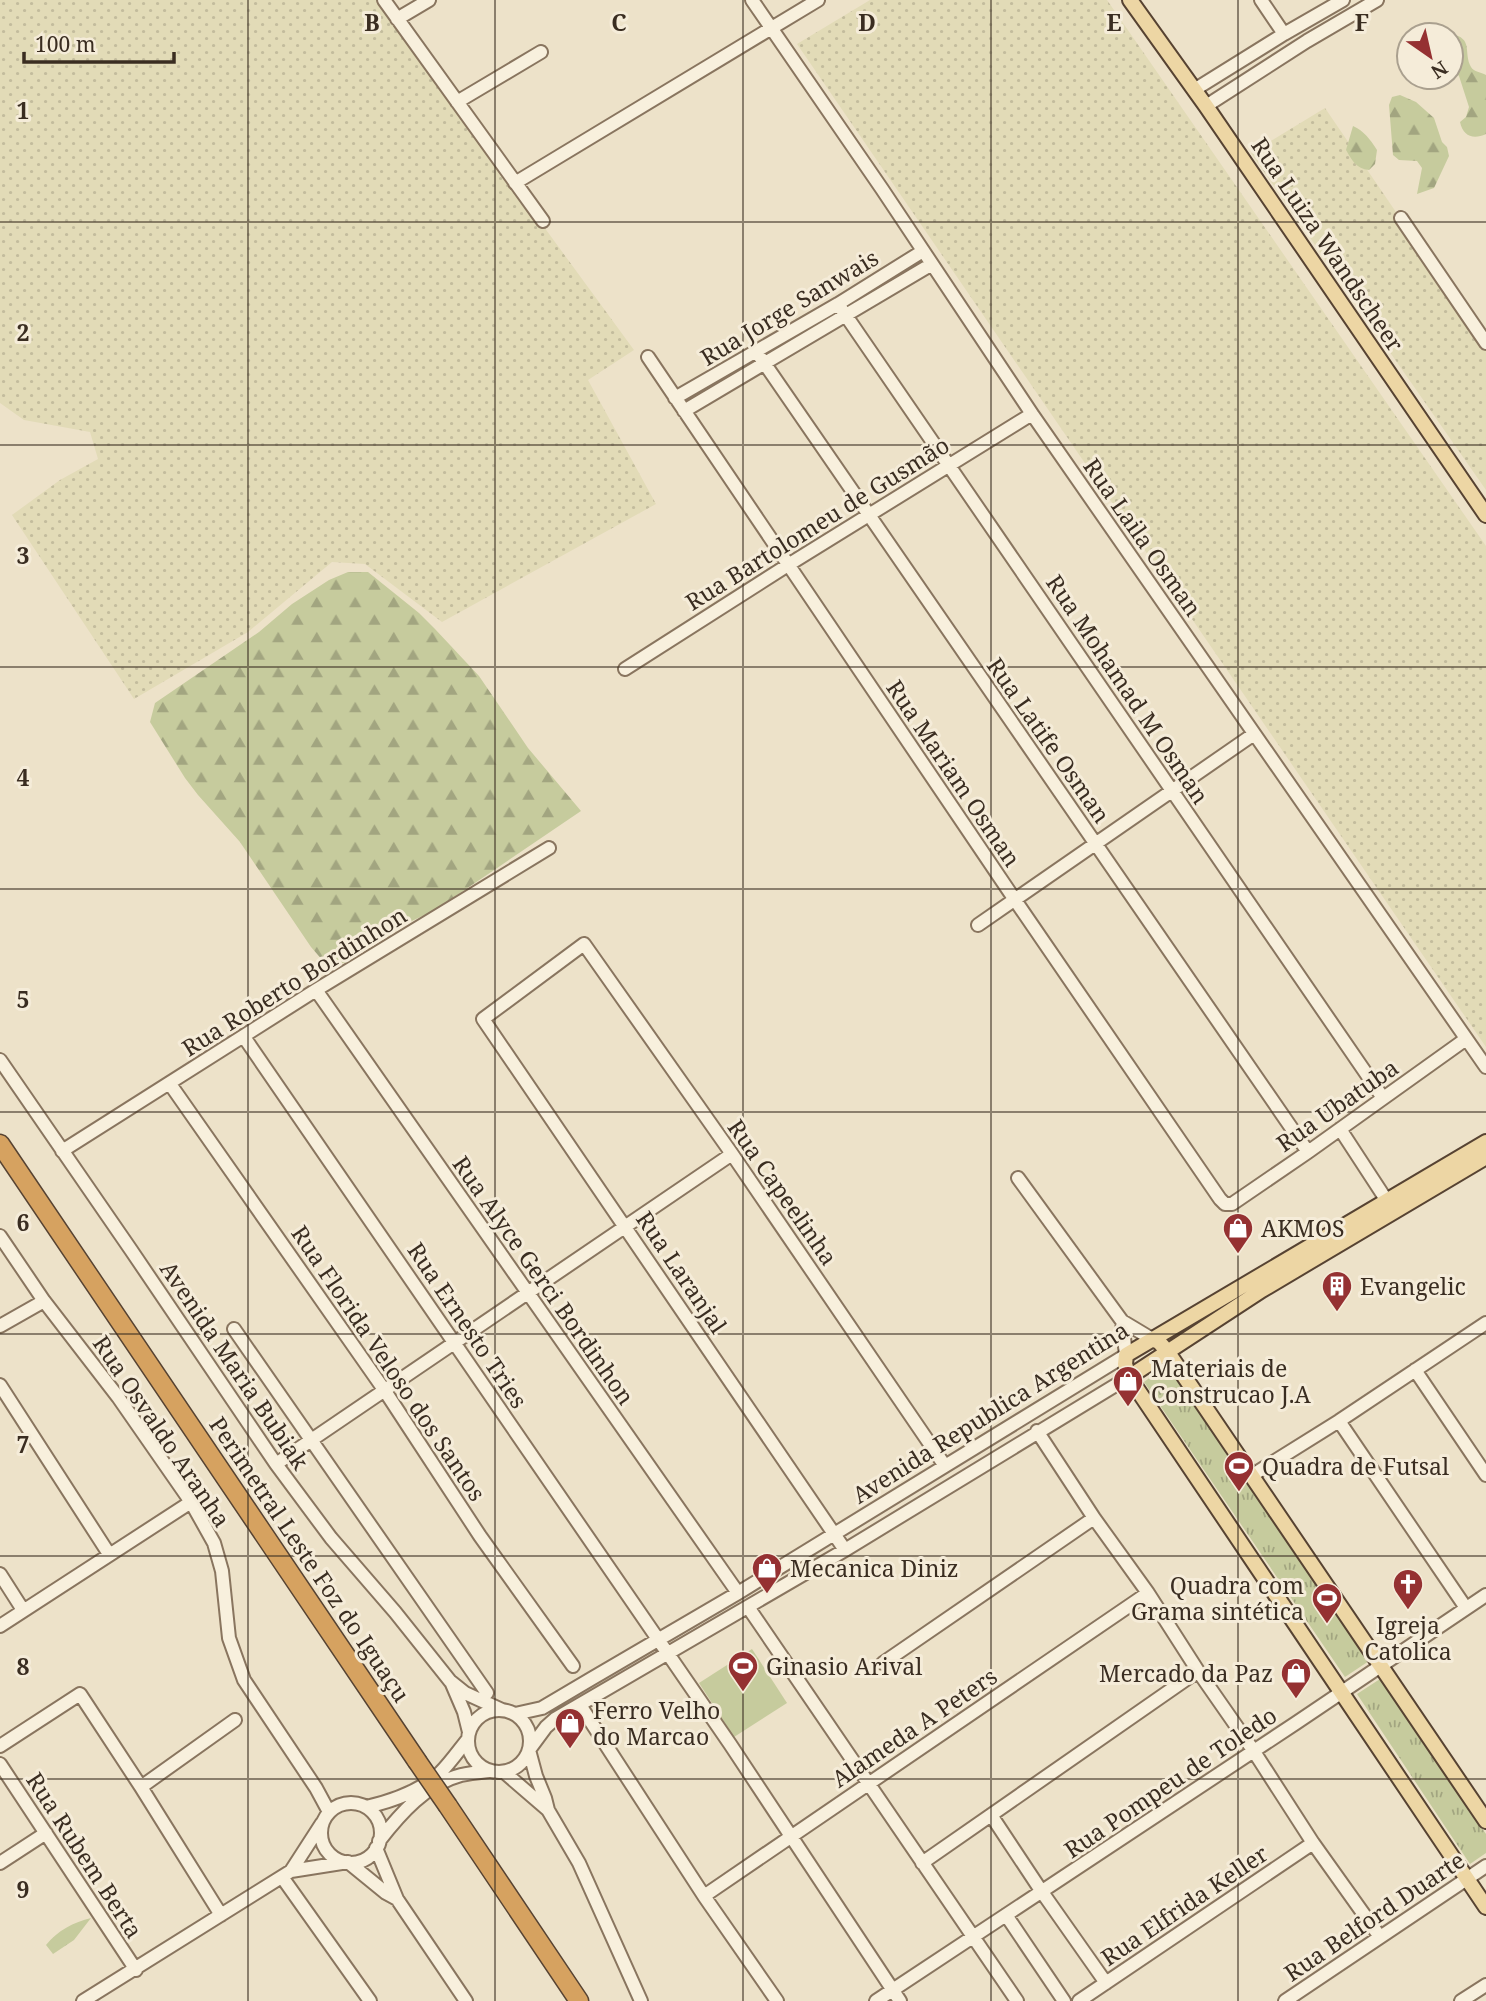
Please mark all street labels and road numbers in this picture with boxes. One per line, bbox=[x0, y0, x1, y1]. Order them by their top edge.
street label: Rua Luiza Wandscheer bbox=[1244, 131, 1412, 357]
street label: Rua Jorge Sanwais bbox=[694, 241, 884, 373]
street label: Rua Bartolomeu de Gusmão bbox=[679, 428, 955, 618]
street label: Rua Laila Osman bbox=[1076, 452, 1210, 623]
street label: Rua Mohamad M Osman bbox=[1039, 568, 1217, 810]
street label: Rua Latife Osman bbox=[980, 651, 1118, 829]
street label: Rua Mariam Osman bbox=[880, 673, 1029, 873]
street label: Rua Roberto Bordinhon bbox=[175, 899, 413, 1063]
street label: Rua Ubatuba bbox=[1270, 1051, 1404, 1159]
street label: Rua Capeelinha bbox=[721, 1113, 845, 1271]
street label: Rua Alyce Gerci Bordinhon bbox=[446, 1149, 642, 1411]
street label: Rua Laranjal bbox=[629, 1205, 735, 1339]
street label: Rua Florida Veloso dos Santos bbox=[285, 1219, 493, 1507]
street label: Rua Ernesto Tries bbox=[401, 1236, 535, 1414]
street label: Avenida Maria Bubiak bbox=[153, 1255, 317, 1476]
street label: Avenida Republica Argentina bbox=[846, 1314, 1134, 1510]
street label: Rua Osvaldo Aranha bbox=[86, 1329, 238, 1533]
street label: Perimetral Leste Foz do Iguaçu bbox=[202, 1410, 418, 1708]
street label: Alameda A Peters bbox=[825, 1660, 1003, 1794]
street label: Rua Pompeu de Toledo bbox=[1057, 1699, 1283, 1865]
street label: Rua Rubem Berta bbox=[19, 1766, 151, 1944]
street label: Rua Elfrida Keller bbox=[1094, 1837, 1274, 1973]
street label: Rua Belford Duarte bbox=[1277, 1844, 1471, 1988]

